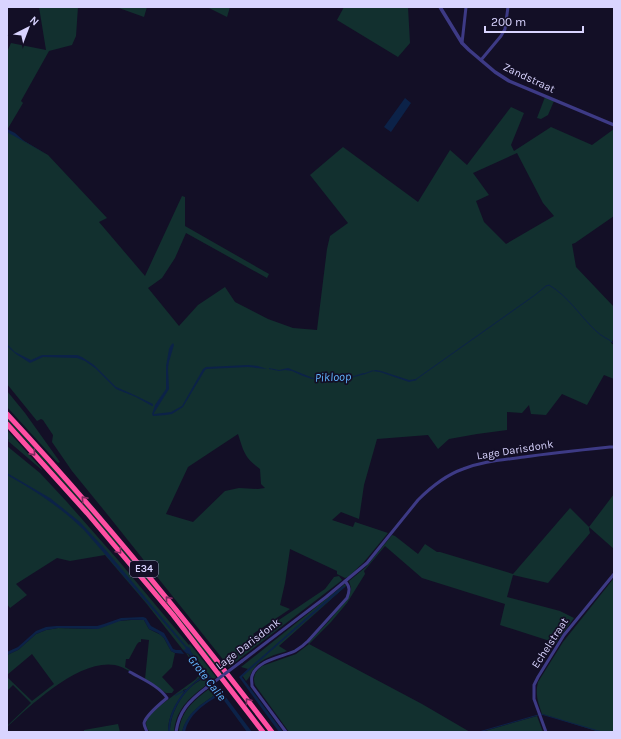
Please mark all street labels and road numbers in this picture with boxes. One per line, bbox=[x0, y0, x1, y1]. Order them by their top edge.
street label: Zandstraat bbox=[501, 60, 557, 96]
street label: Lage Darisdonk bbox=[476, 438, 554, 462]
road number: E34 bbox=[130, 561, 158, 577]
street label: Echelstraat bbox=[529, 615, 571, 671]
street label: Lage Darisdonk bbox=[213, 616, 283, 672]

